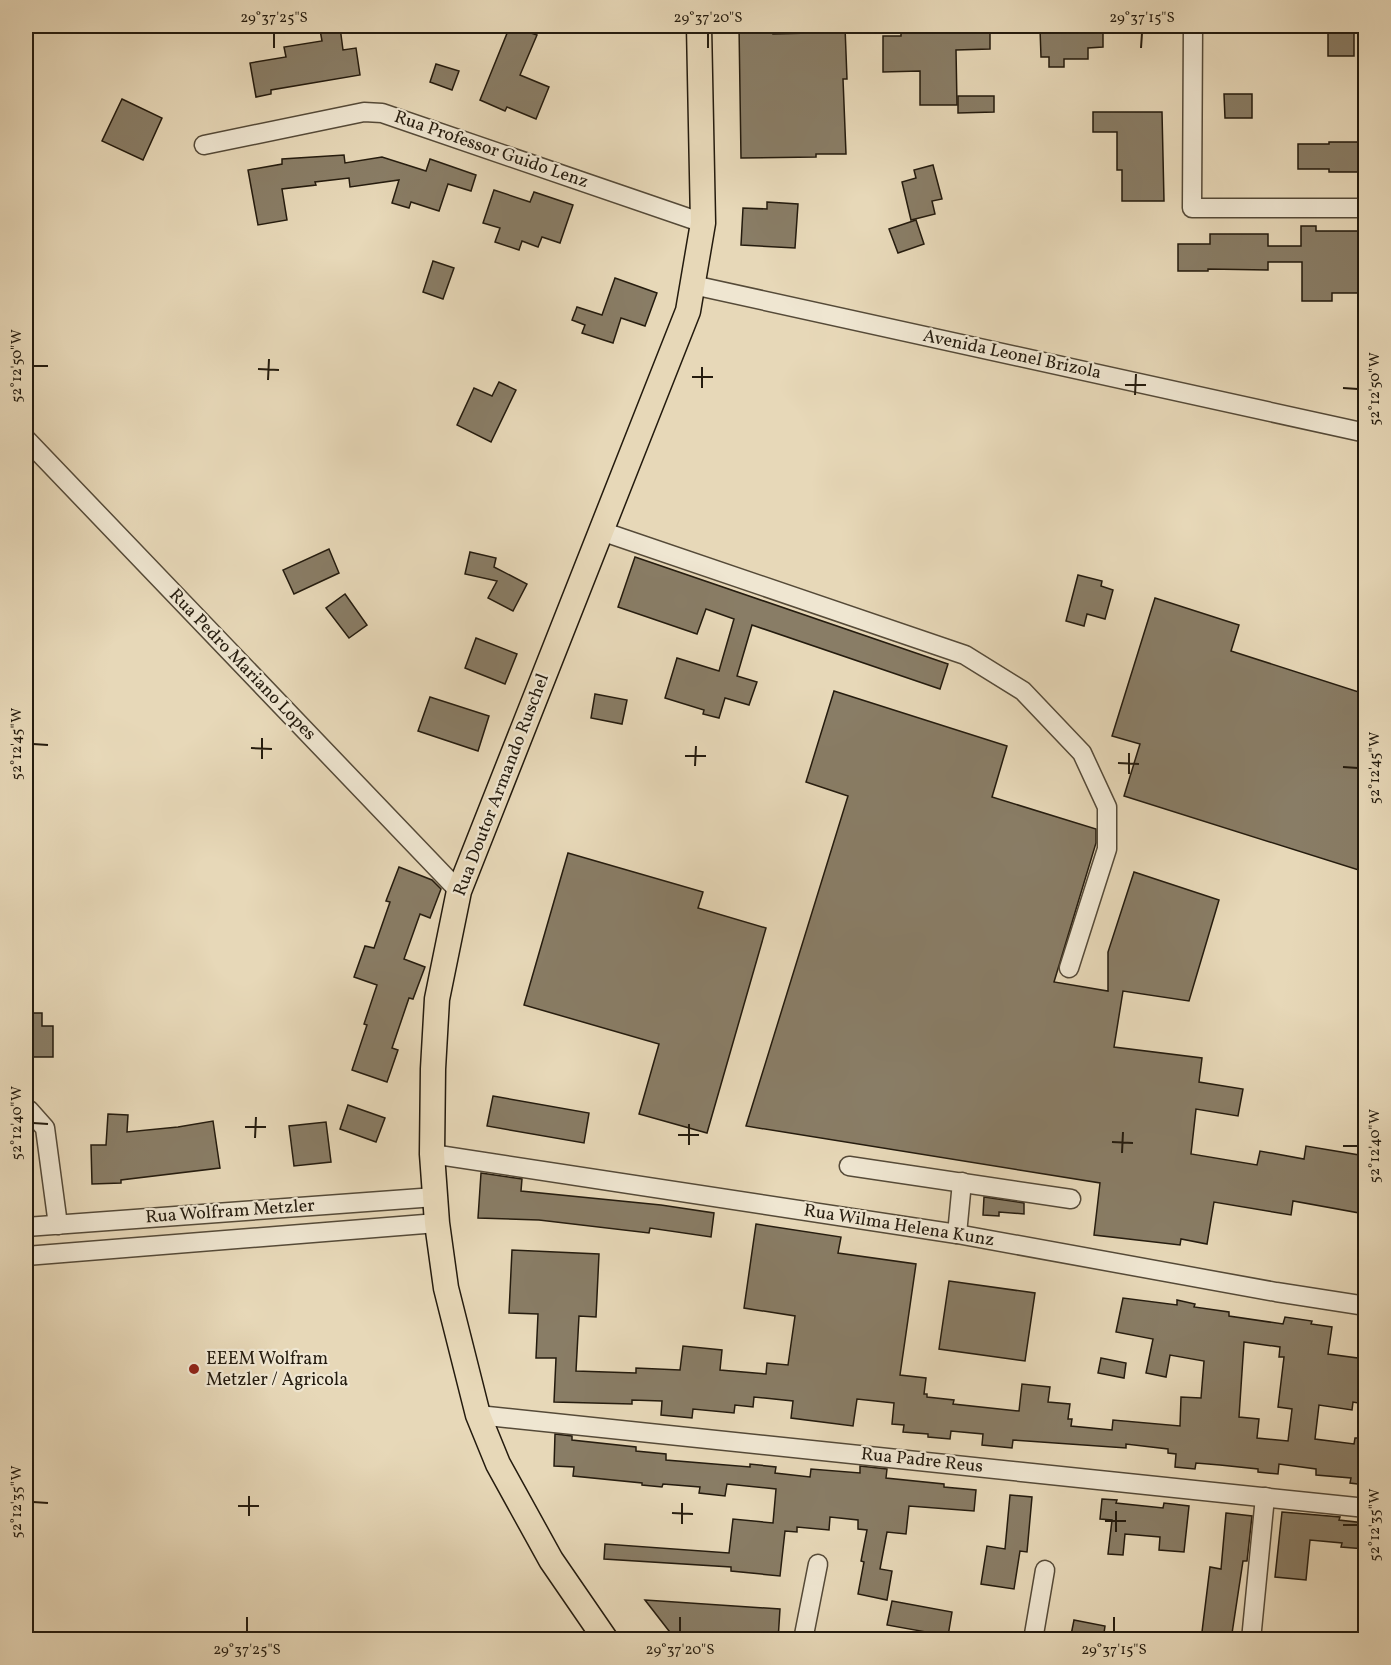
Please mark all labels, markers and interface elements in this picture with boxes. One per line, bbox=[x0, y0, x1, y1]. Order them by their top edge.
text: 29°37'25"S bbox=[240, 8, 308, 29]
text: 29°37'20"S bbox=[674, 8, 743, 29]
text: 29°37'15"S bbox=[1109, 8, 1175, 29]
street label: Rua Professor Guido Lenz bbox=[391, 105, 591, 195]
street label: Avenida Leonel Brizola bbox=[921, 324, 1103, 386]
text: 52°12'50"W bbox=[7, 329, 28, 403]
text: 52°12'50"W bbox=[1365, 352, 1386, 426]
street label: Rua Pedro Mariano Lopes bbox=[163, 584, 321, 746]
street label: Rua Doutor Armando Ruschel bbox=[448, 670, 556, 900]
text: 52°12'45"W bbox=[7, 708, 28, 780]
text: 52°12'45"W bbox=[1365, 732, 1386, 804]
text: 52°12'40"W bbox=[7, 1086, 28, 1160]
text: 52°12'40"W bbox=[1365, 1109, 1386, 1183]
street label: Rua Wolfram Metzler bbox=[144, 1194, 316, 1230]
street label: Rua Wilma Helena Kunz bbox=[802, 1199, 996, 1253]
place label: EEEM Wolfram Metzler / Agricola bbox=[206, 1347, 348, 1393]
marker: EEEM Wolfram Metzler / Agricola bbox=[187, 1362, 201, 1376]
street label: Rua Padre Reus bbox=[860, 1442, 984, 1480]
text: 52°12'35"W bbox=[7, 1466, 28, 1538]
text: 52°12'35"W bbox=[1365, 1489, 1386, 1561]
text: 29°37'25"S bbox=[213, 1640, 281, 1661]
text: 29°37'20"S bbox=[646, 1640, 715, 1661]
text: 29°37'15"S bbox=[1081, 1640, 1147, 1661]

